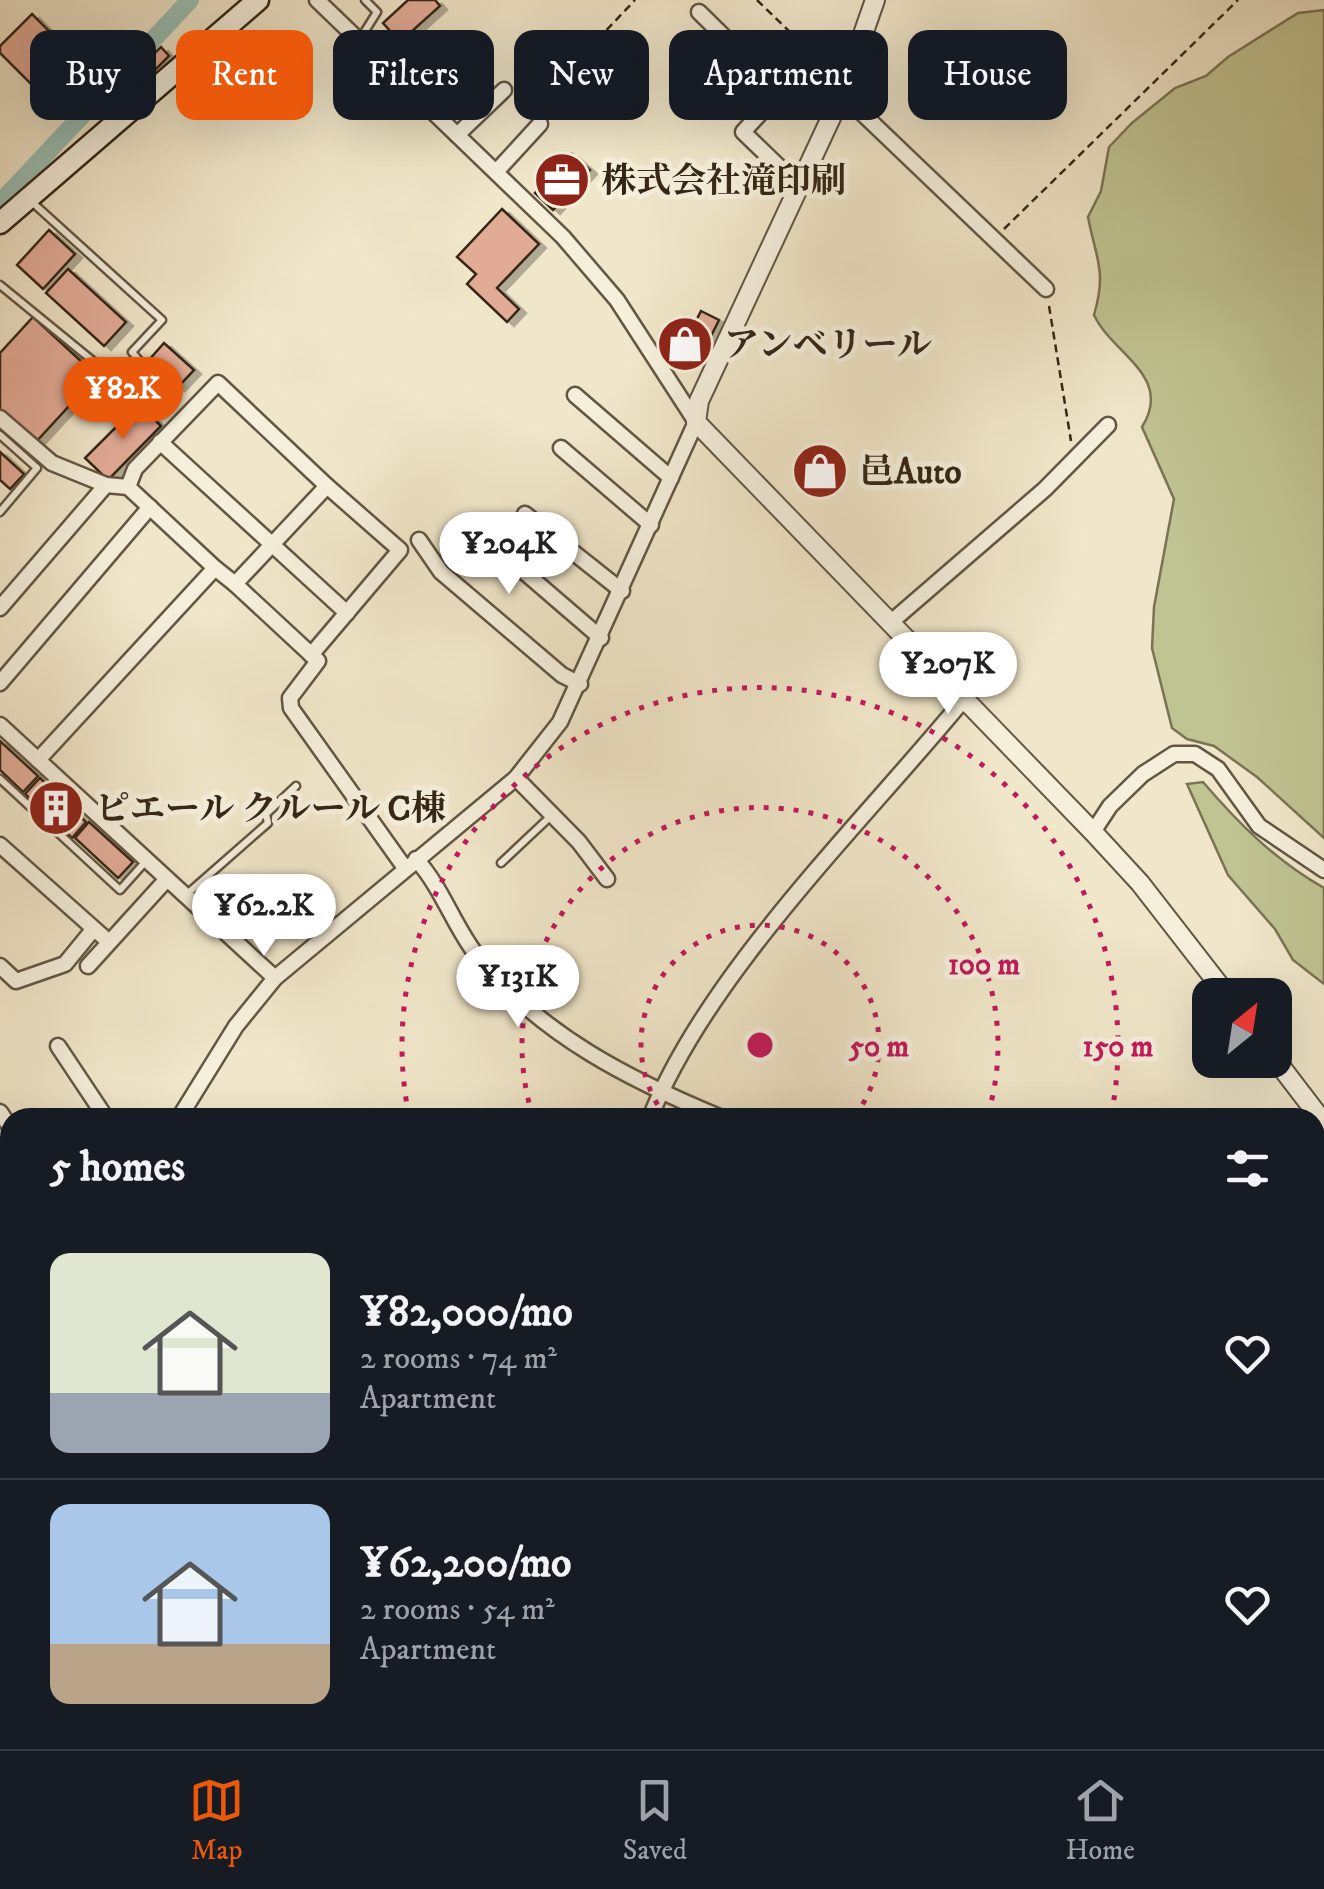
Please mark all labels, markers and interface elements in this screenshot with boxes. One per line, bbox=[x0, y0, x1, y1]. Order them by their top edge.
chip: Buy bbox=[30, 30, 156, 120]
chip: Rent bbox=[176, 30, 313, 120]
chip: Filters bbox=[333, 30, 494, 120]
chip: New bbox=[514, 30, 649, 120]
chip: Apartment bbox=[669, 30, 888, 120]
chip: House bbox=[908, 30, 1067, 120]
office icon: 株式会社滝印刷 bbox=[532, 150, 592, 210]
place label: 株式会社滝印刷 bbox=[601, 160, 846, 204]
shop icon: アンベリール bbox=[655, 314, 715, 374]
place label: アンベリール bbox=[724, 324, 932, 368]
pin: ¥82K bbox=[64, 357, 182, 442]
text: ¥82K bbox=[85, 369, 161, 409]
shop icon: 邑Auto bbox=[790, 441, 850, 501]
place label: 邑Auto bbox=[859, 451, 961, 495]
pin: ¥204K bbox=[439, 512, 579, 597]
text: ¥204K bbox=[461, 524, 557, 564]
pin: ¥207K bbox=[878, 632, 1018, 717]
text: ¥207K bbox=[901, 644, 995, 684]
building icon: ピエール クルール C棟 bbox=[26, 778, 86, 838]
place label: ピエール クルール C棟 bbox=[95, 788, 446, 832]
pin: ¥62.2K bbox=[183, 874, 345, 959]
text: ¥62.2K bbox=[214, 886, 314, 926]
pin: ¥131K bbox=[448, 945, 588, 1030]
text: 100 m bbox=[948, 947, 1021, 984]
text: ¥131K bbox=[478, 957, 558, 997]
north arrow bbox=[1192, 978, 1292, 1078]
map controls bbox=[1192, 978, 1292, 1078]
centre of rings bbox=[742, 1027, 778, 1063]
text: 50 m bbox=[848, 1029, 909, 1066]
text: 150 m bbox=[1083, 1029, 1154, 1066]
icon: filters bbox=[1220, 1141, 1275, 1196]
text: 5 homes bbox=[50, 1142, 185, 1194]
text: ¥82,000/mo bbox=[360, 1287, 573, 1339]
icon: home bbox=[130, 1293, 250, 1413]
icon: heart bbox=[1220, 1326, 1275, 1381]
text: 2 rooms · 74 m² bbox=[360, 1339, 557, 1379]
text: Apartment bbox=[360, 1379, 496, 1419]
text: ¥62,200/mo bbox=[360, 1538, 572, 1590]
icon: home bbox=[130, 1544, 250, 1664]
icon: heart bbox=[1220, 1577, 1275, 1632]
text: 2 rooms · 54 m² bbox=[360, 1590, 555, 1630]
text: Apartment bbox=[360, 1630, 496, 1670]
tab: Map bbox=[189, 1773, 244, 1868]
tab: Saved bbox=[623, 1773, 687, 1868]
tab: Home bbox=[1066, 1773, 1135, 1868]

